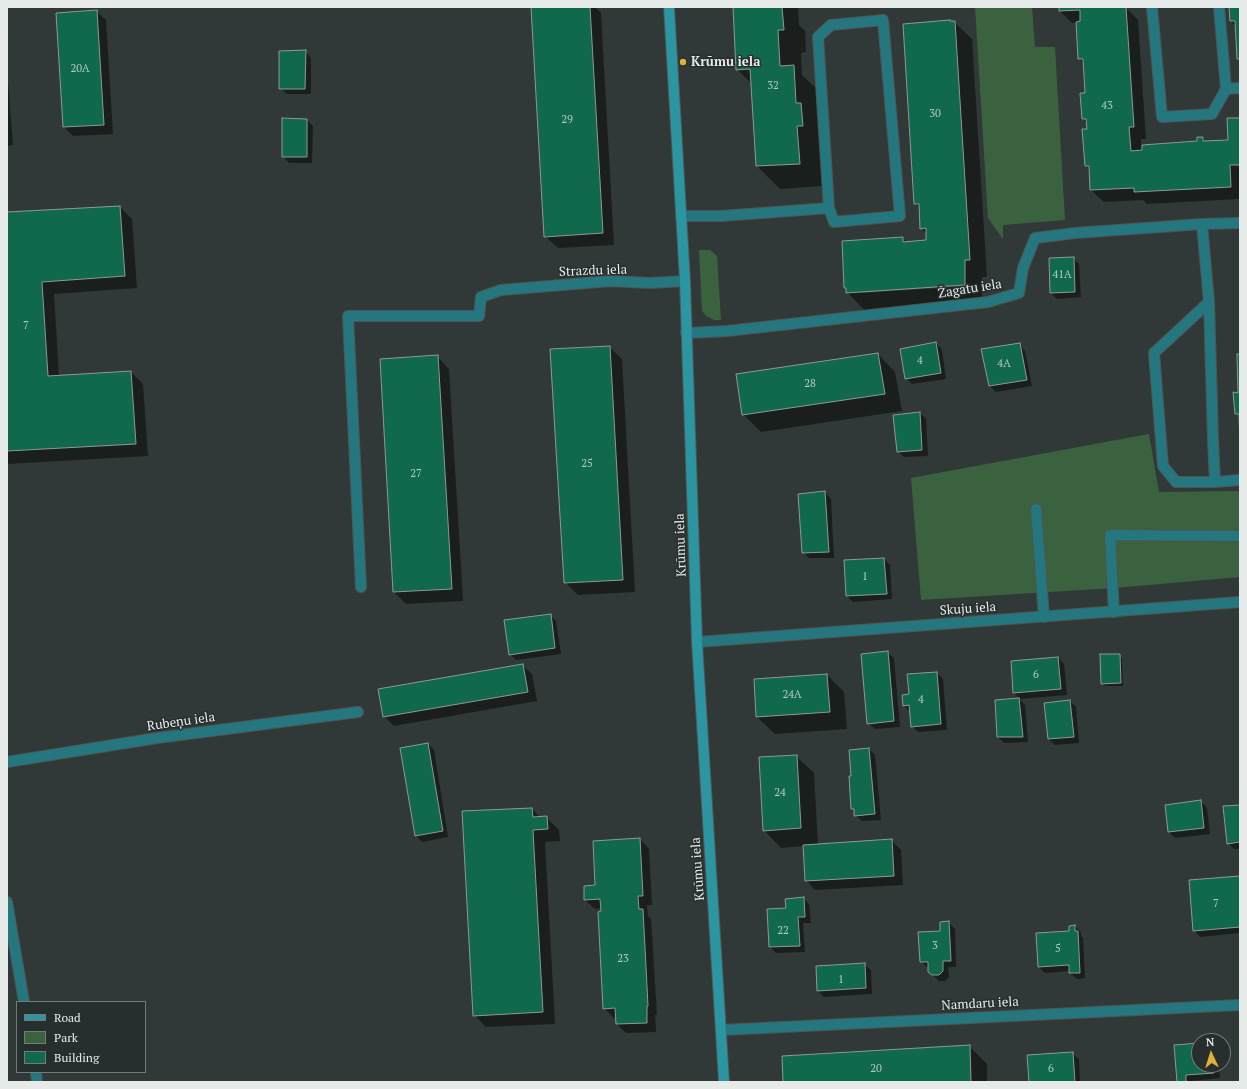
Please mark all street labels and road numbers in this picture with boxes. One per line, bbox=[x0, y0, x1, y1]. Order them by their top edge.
street label: Strazdu iela bbox=[559, 262, 627, 280]
street label: Žagatu iela bbox=[937, 276, 1003, 302]
street label: Krūmu iela bbox=[672, 513, 690, 577]
street label: Skuju iela bbox=[939, 599, 997, 619]
street label: Rubeņu iela bbox=[146, 709, 216, 735]
street label: Krūmu iela bbox=[688, 837, 708, 901]
street label: Namdaru iela bbox=[941, 994, 1019, 1014]

